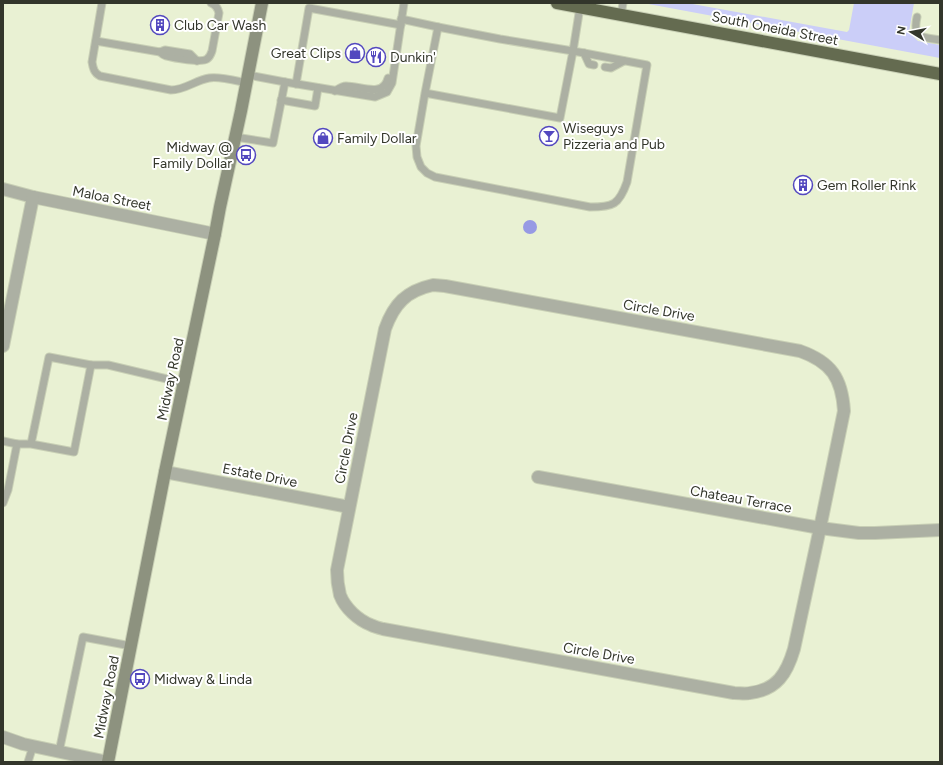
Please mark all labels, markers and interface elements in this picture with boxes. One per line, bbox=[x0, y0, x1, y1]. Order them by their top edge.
street label: South Oneida Street bbox=[710, 8, 840, 49]
north arrow bbox=[891, 12, 931, 52]
building icon: Club Car Wash bbox=[149, 14, 171, 36]
place label: Club Car Wash bbox=[174, 17, 267, 34]
text: N bbox=[895, 25, 909, 36]
shop icon: Great Clips bbox=[344, 42, 366, 64]
place label: Great Clips bbox=[271, 45, 341, 62]
restaurant icon: Dunkin' bbox=[365, 46, 387, 68]
place label: Dunkin' bbox=[390, 49, 436, 66]
place label: Wiseguys Pizzeria and Pub bbox=[563, 120, 665, 153]
bar icon: Wiseguys Pizzeria and Pub bbox=[538, 125, 560, 147]
shop icon: Family Dollar bbox=[312, 127, 334, 149]
place label: Family Dollar bbox=[337, 130, 417, 147]
place label: Midway @ Family Dollar bbox=[152, 139, 232, 172]
bus stop icon: Midway @ Family Dollar bbox=[235, 144, 257, 166]
building icon: Gem Roller Rink bbox=[792, 174, 814, 196]
place label: Gem Roller Rink bbox=[817, 177, 916, 194]
street label: Maloa Street bbox=[71, 183, 153, 214]
street label: Circle Drive bbox=[622, 296, 696, 325]
street label: Midway Road bbox=[153, 336, 188, 422]
street label: Circle Drive bbox=[331, 411, 362, 485]
street label: Estate Drive bbox=[221, 460, 299, 491]
street label: Chateau Terrace bbox=[689, 482, 793, 517]
street label: Circle Drive bbox=[562, 639, 636, 668]
street label: Midway Road bbox=[90, 654, 123, 740]
bus stop icon: Midway & Linda bbox=[129, 668, 151, 690]
place label: Midway & Linda bbox=[154, 671, 252, 688]

